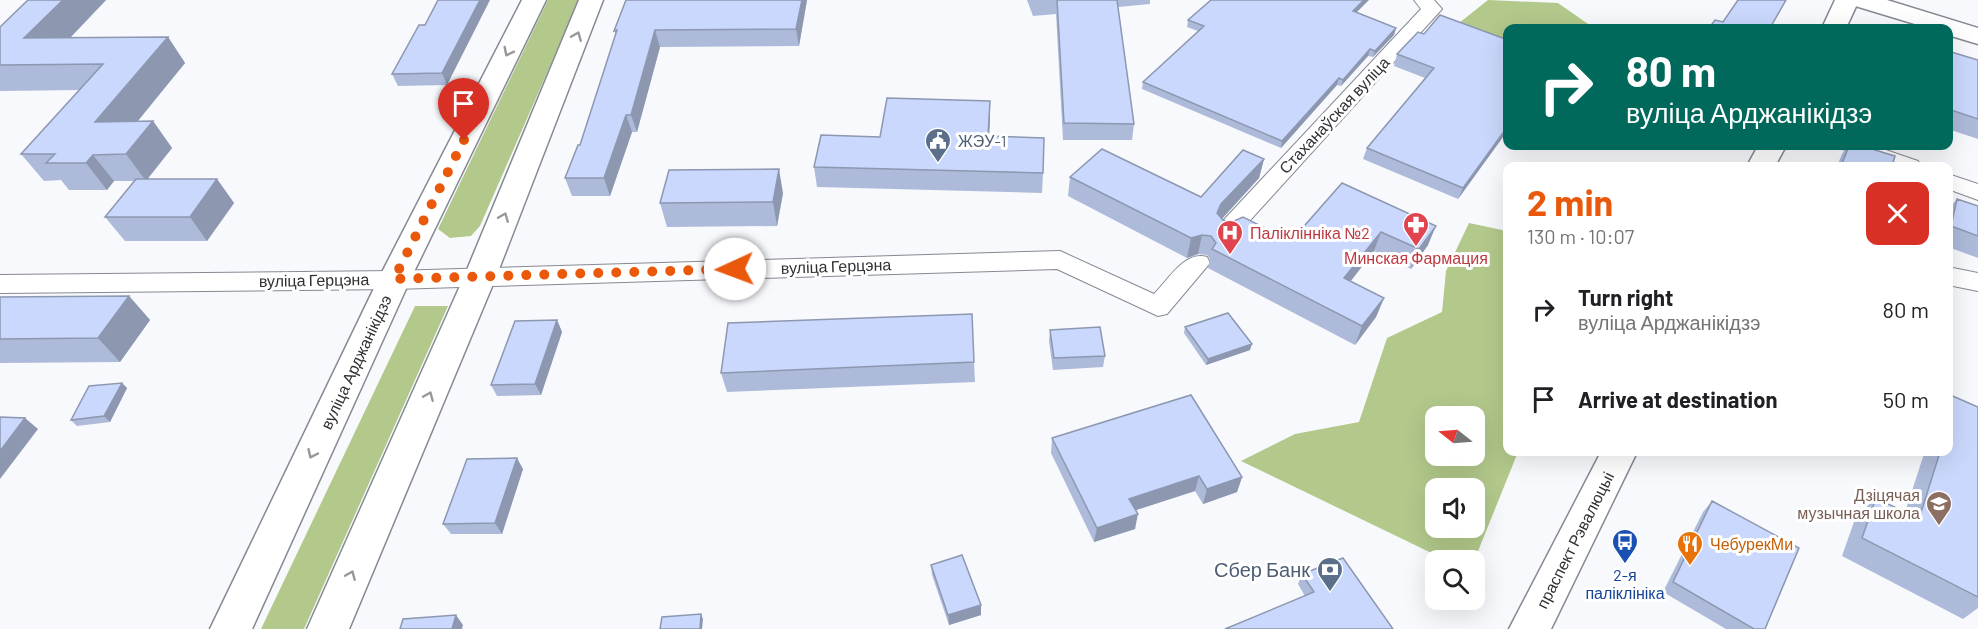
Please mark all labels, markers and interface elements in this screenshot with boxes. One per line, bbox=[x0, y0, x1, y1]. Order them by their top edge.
one-way arrow bbox=[570, 31, 582, 42]
text: 80 m bbox=[1626, 45, 1716, 95]
one-way arrow bbox=[503, 46, 515, 57]
icon: right bbox=[1527, 48, 1605, 126]
street label: Стаханаўская вуліца bbox=[1275, 52, 1393, 177]
pin bbox=[438, 78, 489, 140]
icon: arrive bbox=[447, 87, 480, 120]
text: вуліца Арджанікідзэ bbox=[1626, 96, 1872, 128]
public building icon: ЖЭУ-1 bbox=[923, 126, 953, 164]
place label: ЖЭУ-1 bbox=[958, 131, 1006, 150]
text: 2 min bbox=[1527, 180, 1613, 223]
button: close bbox=[1866, 182, 1929, 245]
pharmacy icon: Минская Фармация bbox=[1401, 210, 1431, 248]
one-way arrow bbox=[497, 212, 509, 223]
hospital icon: Паліклінніка №2 bbox=[1215, 218, 1245, 256]
place label: Паліклінніка №2 bbox=[1250, 223, 1370, 242]
text: 130 m · 10:07 bbox=[1527, 224, 1634, 248]
position arrow bbox=[703, 237, 767, 301]
place label: Минская Фармация bbox=[1344, 248, 1488, 267]
street label: вуліца Герцэна bbox=[780, 254, 892, 277]
street label: вуліца Герцэна bbox=[259, 269, 369, 290]
text: Turn right bbox=[1578, 284, 1673, 310]
street label: вуліца Арджанікідзэ bbox=[316, 292, 395, 432]
icon: right bbox=[1527, 293, 1560, 326]
text: 80 m bbox=[1883, 296, 1929, 322]
text: вуліца Арджанікідзэ bbox=[1578, 310, 1760, 334]
icon: arrive bbox=[1527, 383, 1560, 416]
text: Arrive at destination bbox=[1578, 386, 1777, 412]
text: 50 m bbox=[1883, 386, 1929, 412]
one-way arrow bbox=[421, 392, 433, 403]
north arrow bbox=[1425, 406, 1485, 466]
map controls bbox=[1425, 406, 1485, 610]
one-way arrow bbox=[308, 448, 320, 459]
street label: праспект Рэвалюцыі bbox=[1532, 468, 1617, 611]
button: sound bbox=[1425, 478, 1485, 538]
place label: Дзіцячая музычная школа bbox=[1797, 485, 1920, 522]
school or university icon: Дзіцячая музычная школа bbox=[1924, 489, 1954, 527]
bus stop icon: 2-я паліклініка bbox=[1610, 527, 1640, 565]
restaurant icon: ЧебурекМи bbox=[1675, 529, 1705, 567]
place label: ЧебурекМи bbox=[1710, 534, 1793, 553]
button: search bbox=[1425, 550, 1485, 610]
bank icon: Сбер Банк bbox=[1315, 555, 1345, 593]
place label: Сбер Банк bbox=[1214, 557, 1310, 581]
place label: 2-я паліклініка bbox=[1585, 565, 1665, 602]
one-way arrow bbox=[344, 571, 356, 582]

